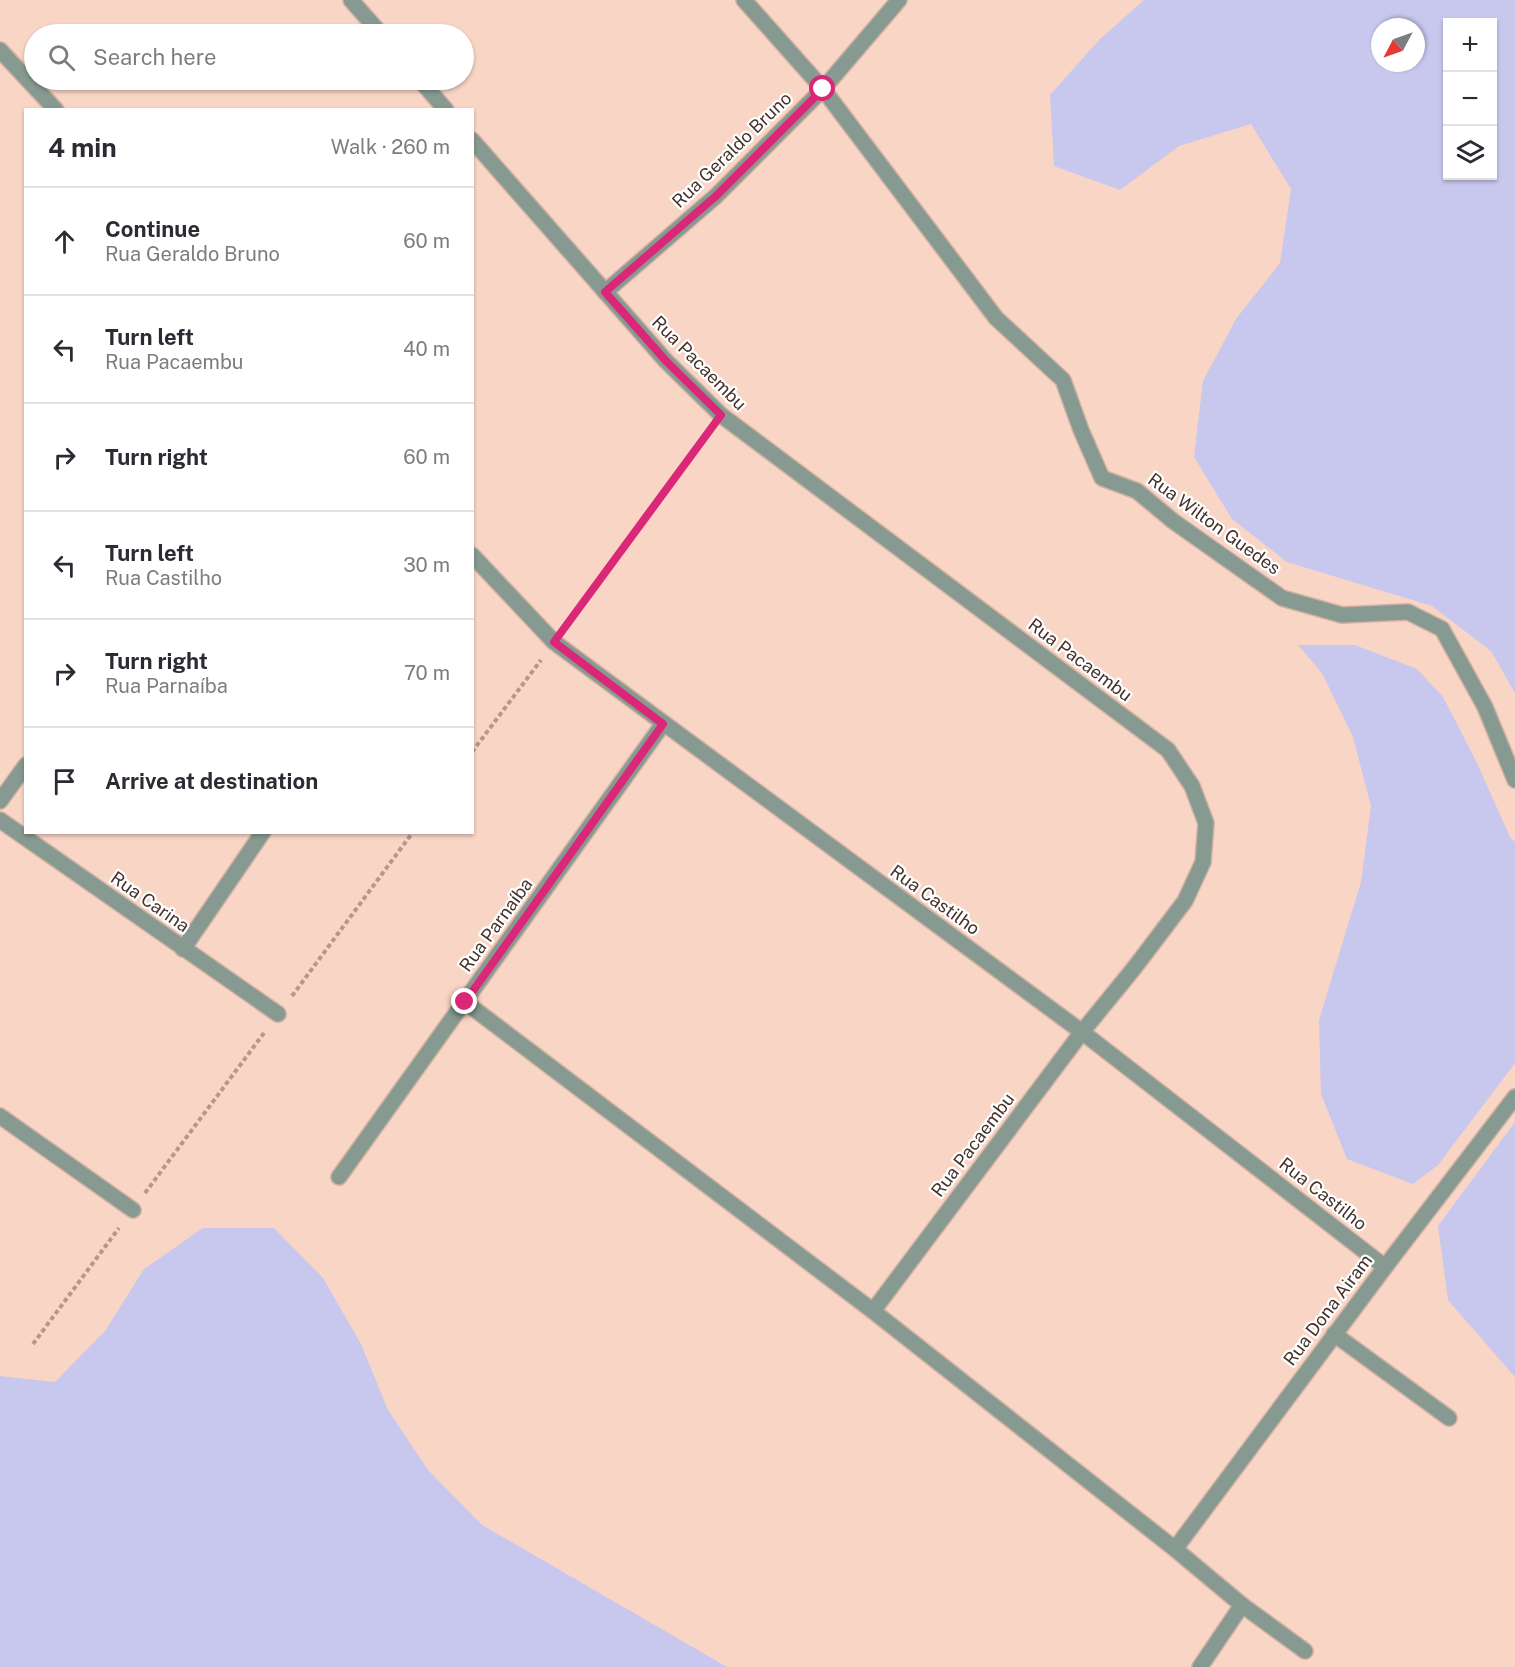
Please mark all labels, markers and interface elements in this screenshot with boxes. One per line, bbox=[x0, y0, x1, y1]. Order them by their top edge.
north arrow bbox=[1371, 18, 1425, 72]
map controls bbox=[1443, 18, 1497, 180]
button: + bbox=[1443, 18, 1497, 72]
search box bbox=[24, 24, 474, 90]
icon: search bbox=[45, 41, 78, 74]
text: Search here bbox=[93, 44, 217, 70]
button: − bbox=[1443, 72, 1497, 126]
route start bbox=[809, 75, 835, 101]
street label: Rua Geraldo Bruno bbox=[668, 87, 796, 212]
button: layers bbox=[1443, 126, 1497, 180]
text: 4 min bbox=[48, 132, 117, 163]
text: Walk · 260 m bbox=[331, 135, 450, 159]
text: Continue bbox=[105, 216, 200, 242]
icon: ahead bbox=[48, 225, 81, 258]
text: 60 m bbox=[403, 229, 450, 253]
text: Rua Geraldo Bruno bbox=[105, 242, 280, 266]
street label: Rua Pacaembu bbox=[648, 311, 751, 414]
text: Turn left bbox=[105, 324, 194, 350]
icon: left bbox=[48, 333, 81, 366]
text: 40 m bbox=[403, 337, 450, 361]
text: Rua Pacaembu bbox=[105, 350, 243, 374]
icon: right bbox=[48, 441, 81, 474]
text: Turn right bbox=[105, 444, 208, 470]
text: 60 m bbox=[403, 445, 450, 469]
street label: Rua Wilton Guedes bbox=[1144, 469, 1285, 579]
text: Turn left bbox=[105, 540, 194, 566]
icon: left bbox=[48, 549, 81, 582]
text: 30 m bbox=[403, 553, 450, 577]
text: Rua Castilho bbox=[105, 566, 222, 590]
street label: Rua Pacaembu bbox=[1024, 614, 1136, 705]
text: Turn right bbox=[105, 648, 208, 674]
icon: right bbox=[48, 657, 81, 690]
text: 70 m bbox=[404, 661, 450, 685]
text: Rua Parnaíba bbox=[105, 674, 228, 698]
icon: arrive bbox=[48, 765, 81, 798]
text: Arrive at destination bbox=[105, 768, 318, 794]
street label: Rua Castilho bbox=[887, 860, 984, 939]
street label: Rua Carina bbox=[107, 867, 194, 936]
street label: Rua Parnaíba bbox=[455, 874, 537, 976]
route end bbox=[451, 988, 477, 1014]
street label: Rua Pacaembu bbox=[927, 1089, 1018, 1201]
street label: Rua Castilho bbox=[1275, 1153, 1371, 1234]
street label: Rua Dona Airam bbox=[1279, 1250, 1376, 1369]

